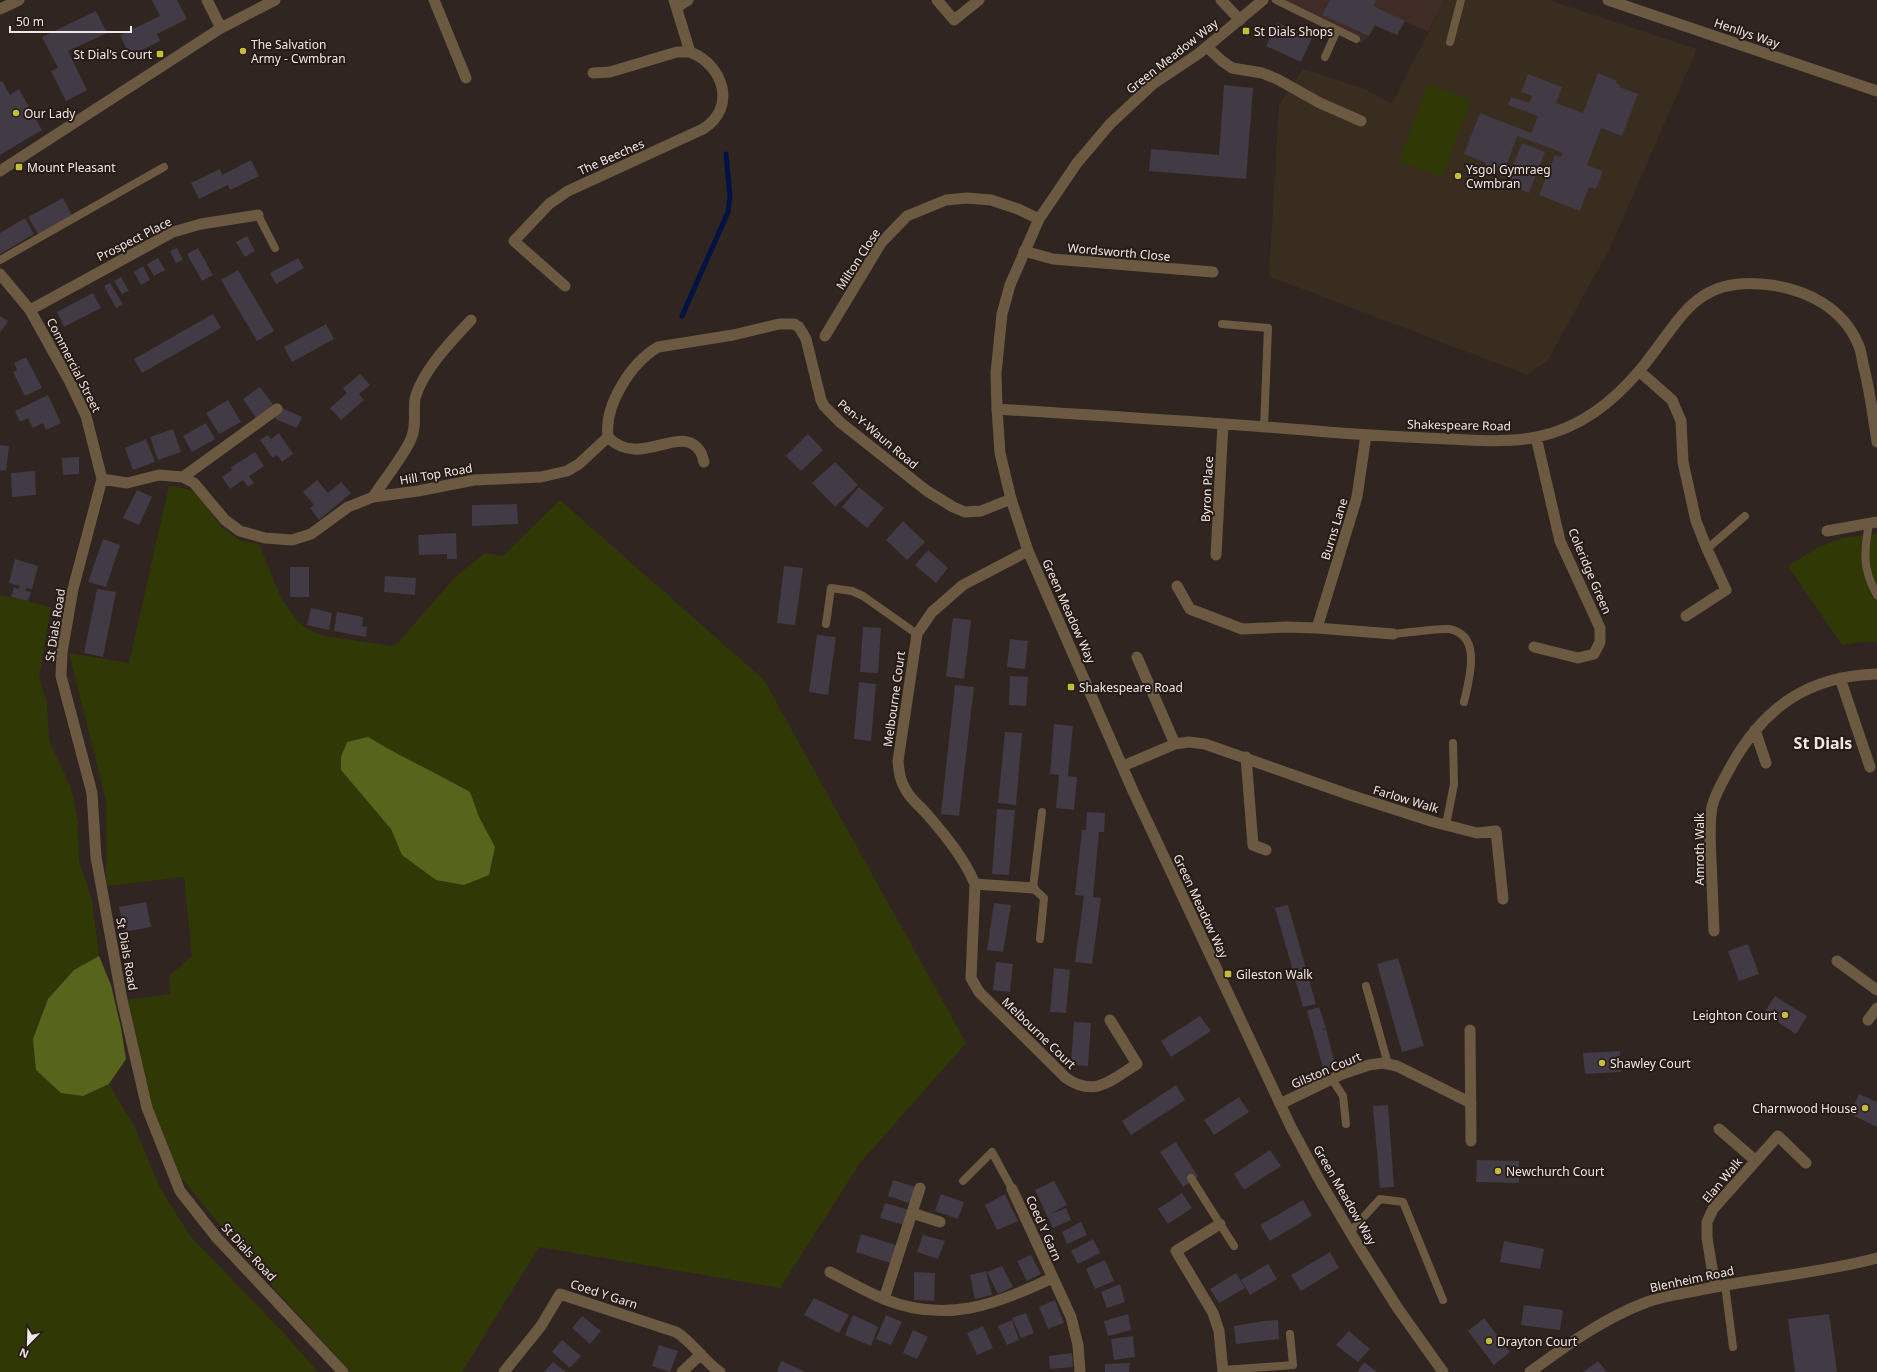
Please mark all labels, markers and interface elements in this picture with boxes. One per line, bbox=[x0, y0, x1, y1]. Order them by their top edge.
scale bar bbox=[10, 8, 131, 34]
text: 50 m bbox=[16, 13, 44, 30]
street label: Green Meadow Way bbox=[1122, 14, 1222, 97]
street label: Henllys Way bbox=[1712, 14, 1783, 52]
place label: St Dials Shops bbox=[1254, 23, 1333, 40]
marker: St Dials Shops bbox=[1241, 26, 1251, 36]
place label: The Salvation Army - Cwmbran bbox=[251, 36, 346, 67]
place label: St Dial's Court bbox=[74, 46, 153, 63]
marker: The Salvation Army - Cwmbran bbox=[238, 46, 248, 56]
marker: St Dial's Court bbox=[155, 49, 165, 59]
place label: Our Lady bbox=[24, 105, 76, 122]
marker: Our Lady bbox=[11, 108, 21, 118]
street label: The Beeches bbox=[575, 135, 647, 179]
place label: Mount Pleasant bbox=[27, 159, 116, 176]
place label: Ysgol Gymraeg Cwmbran bbox=[1466, 161, 1551, 192]
marker: Mount Pleasant bbox=[14, 162, 24, 172]
marker: Ysgol Gymraeg Cwmbran bbox=[1453, 171, 1463, 181]
street label: Prospect Place bbox=[94, 213, 175, 265]
street label: Milton Close bbox=[832, 225, 884, 293]
street label: Wordsworth Close bbox=[1067, 239, 1171, 265]
street label: Commercial Street bbox=[43, 315, 106, 416]
street label: Pen-Y-Waun Road bbox=[834, 395, 922, 473]
street label: Shakespeare Road bbox=[1407, 416, 1511, 434]
street label: Byron Place bbox=[1197, 455, 1217, 522]
street label: Hill Top Road bbox=[398, 459, 474, 489]
street label: Burns Lane bbox=[1317, 496, 1352, 562]
street label: Coleridge Green bbox=[1564, 525, 1616, 617]
street label: Green Meadow Way bbox=[1038, 556, 1100, 667]
street label: St Dials Road bbox=[41, 587, 69, 663]
street label: Melbourne Court bbox=[879, 649, 909, 748]
place label: Shakespeare Road bbox=[1079, 679, 1183, 696]
marker: Shakespeare Road bbox=[1066, 682, 1076, 692]
district label: St Dials bbox=[1794, 732, 1852, 754]
street label: Farlow Walk bbox=[1371, 781, 1441, 817]
street label: Amroth Walk bbox=[1691, 812, 1708, 885]
street label: Green Meadow Way bbox=[1169, 851, 1233, 961]
street label: St Dials Road bbox=[112, 916, 142, 992]
place label: Gileston Walk bbox=[1236, 966, 1313, 983]
marker: Gileston Walk bbox=[1223, 969, 1233, 979]
street label: Melbourne Court bbox=[998, 993, 1080, 1073]
place label: Leighton Court bbox=[1692, 1007, 1778, 1024]
marker: Leighton Court bbox=[1780, 1010, 1790, 1020]
street label: Gilston Court bbox=[1288, 1047, 1364, 1092]
place label: Shawley Court bbox=[1610, 1055, 1691, 1072]
marker: Shawley Court bbox=[1597, 1058, 1607, 1068]
place label: Charnwood House bbox=[1752, 1100, 1857, 1117]
marker: Charnwood House bbox=[1860, 1103, 1870, 1113]
street label: Green Meadow Way bbox=[1309, 1142, 1381, 1249]
street label: Elan Walk bbox=[1698, 1153, 1746, 1206]
place label: Newchurch Court bbox=[1506, 1163, 1605, 1180]
marker: Newchurch Court bbox=[1493, 1166, 1503, 1176]
street label: Coed Y Garn bbox=[1022, 1193, 1066, 1263]
street label: St Dials Road bbox=[218, 1219, 280, 1285]
street label: Blenheim Road bbox=[1648, 1262, 1736, 1296]
street label: Coed Y Garn bbox=[568, 1275, 640, 1313]
north arrow bbox=[8, 1324, 48, 1364]
place label: Drayton Court bbox=[1497, 1333, 1578, 1350]
marker: Drayton Court bbox=[1484, 1336, 1494, 1346]
text: N bbox=[17, 1345, 31, 1362]

